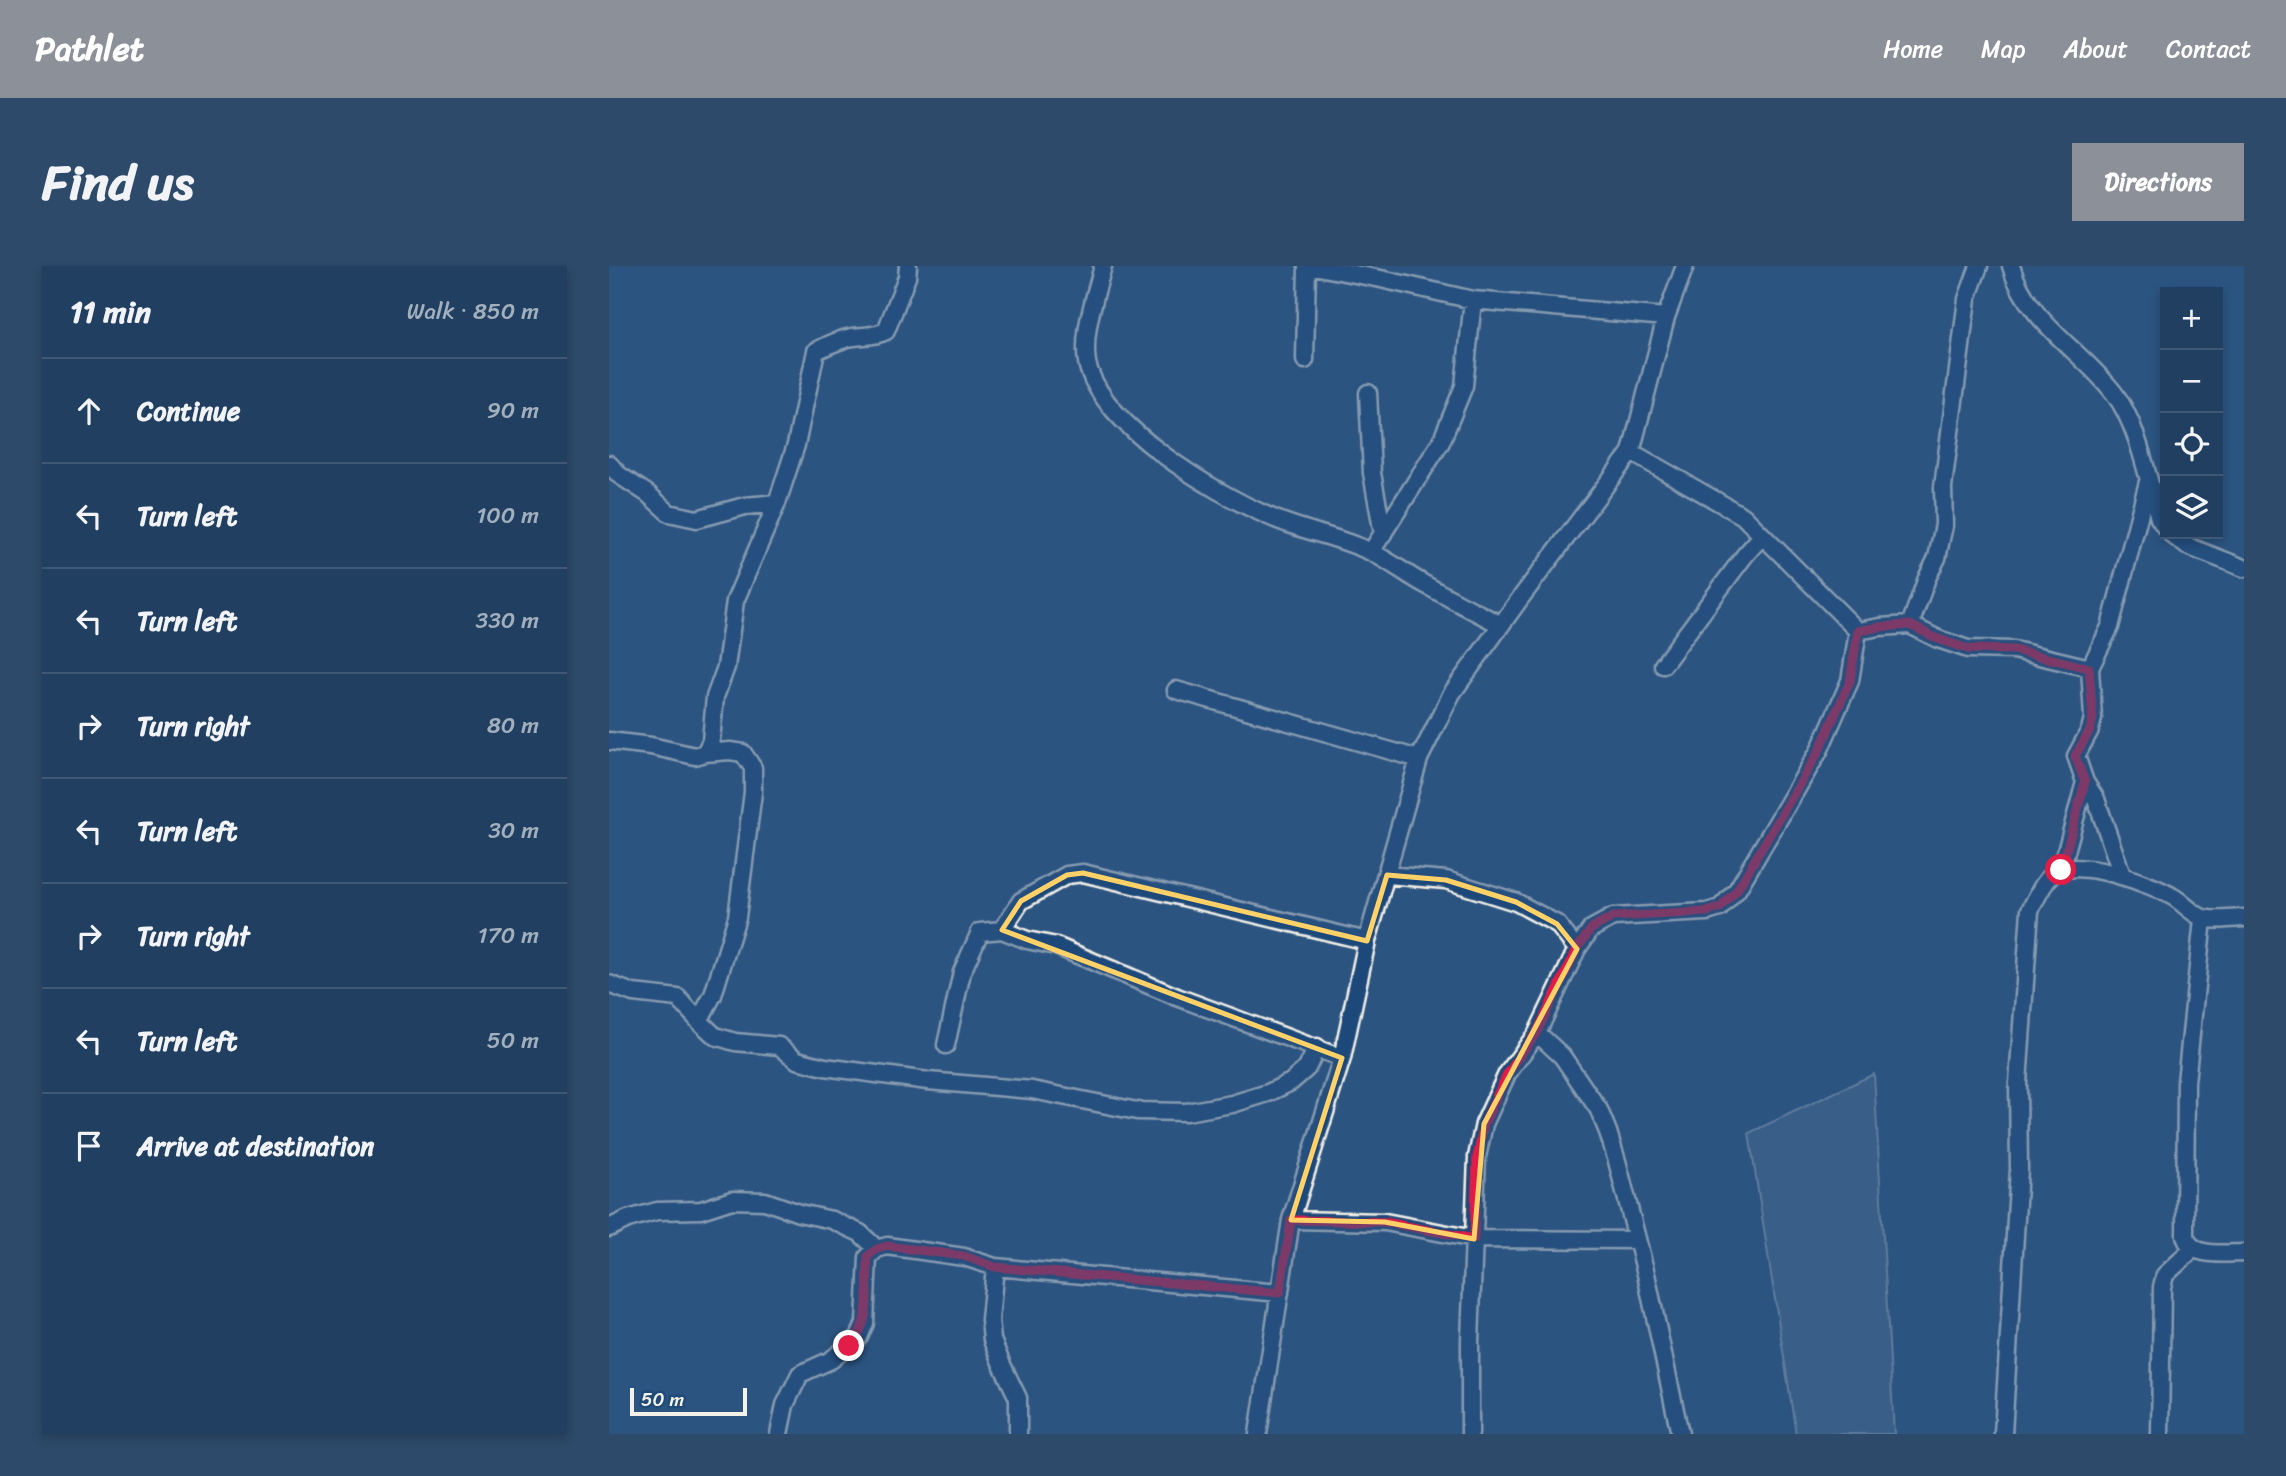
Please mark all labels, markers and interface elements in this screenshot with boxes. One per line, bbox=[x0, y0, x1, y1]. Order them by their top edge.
text: Pathlet bbox=[35, 20, 144, 78]
text: Home bbox=[1883, 28, 1943, 70]
text: Map bbox=[1981, 28, 2025, 70]
text: About bbox=[2063, 28, 2128, 70]
text: Contact bbox=[2166, 28, 2251, 70]
text: Find us bbox=[42, 139, 194, 226]
button: Directions bbox=[2072, 143, 2244, 221]
text: 11 min bbox=[70, 285, 151, 339]
map controls bbox=[2160, 287, 2223, 539]
button: + bbox=[2160, 287, 2223, 350]
text: Walk · 850 m bbox=[407, 291, 539, 332]
button: − bbox=[2160, 350, 2223, 413]
text: Continue bbox=[137, 388, 240, 434]
text: 90 m bbox=[487, 390, 539, 431]
icon: ahead bbox=[70, 392, 108, 430]
button: locate bbox=[2160, 413, 2223, 476]
button: layers bbox=[2160, 476, 2223, 539]
text: Turn left bbox=[137, 493, 237, 539]
text: 100 m bbox=[476, 495, 539, 536]
icon: left bbox=[70, 497, 108, 535]
text: Turn left bbox=[137, 598, 237, 644]
text: 330 m bbox=[476, 600, 539, 641]
icon: left bbox=[70, 602, 108, 640]
text: Turn right bbox=[137, 703, 250, 749]
text: 80 m bbox=[487, 705, 539, 746]
icon: right bbox=[70, 707, 108, 745]
text: Turn left bbox=[137, 808, 237, 854]
text: 30 m bbox=[488, 810, 539, 851]
icon: left bbox=[70, 812, 108, 850]
route start bbox=[2045, 854, 2076, 885]
text: Turn right bbox=[137, 913, 250, 959]
text: 170 m bbox=[478, 915, 539, 956]
icon: right bbox=[70, 917, 108, 955]
text: Turn left bbox=[137, 1018, 237, 1064]
text: 50 m bbox=[487, 1020, 539, 1061]
icon: left bbox=[70, 1022, 108, 1060]
text: Arrive at destination bbox=[137, 1123, 374, 1169]
icon: arrive bbox=[70, 1127, 108, 1165]
route end bbox=[833, 1330, 864, 1361]
text: 50 m bbox=[641, 1383, 684, 1416]
scale bar bbox=[630, 1385, 747, 1417]

